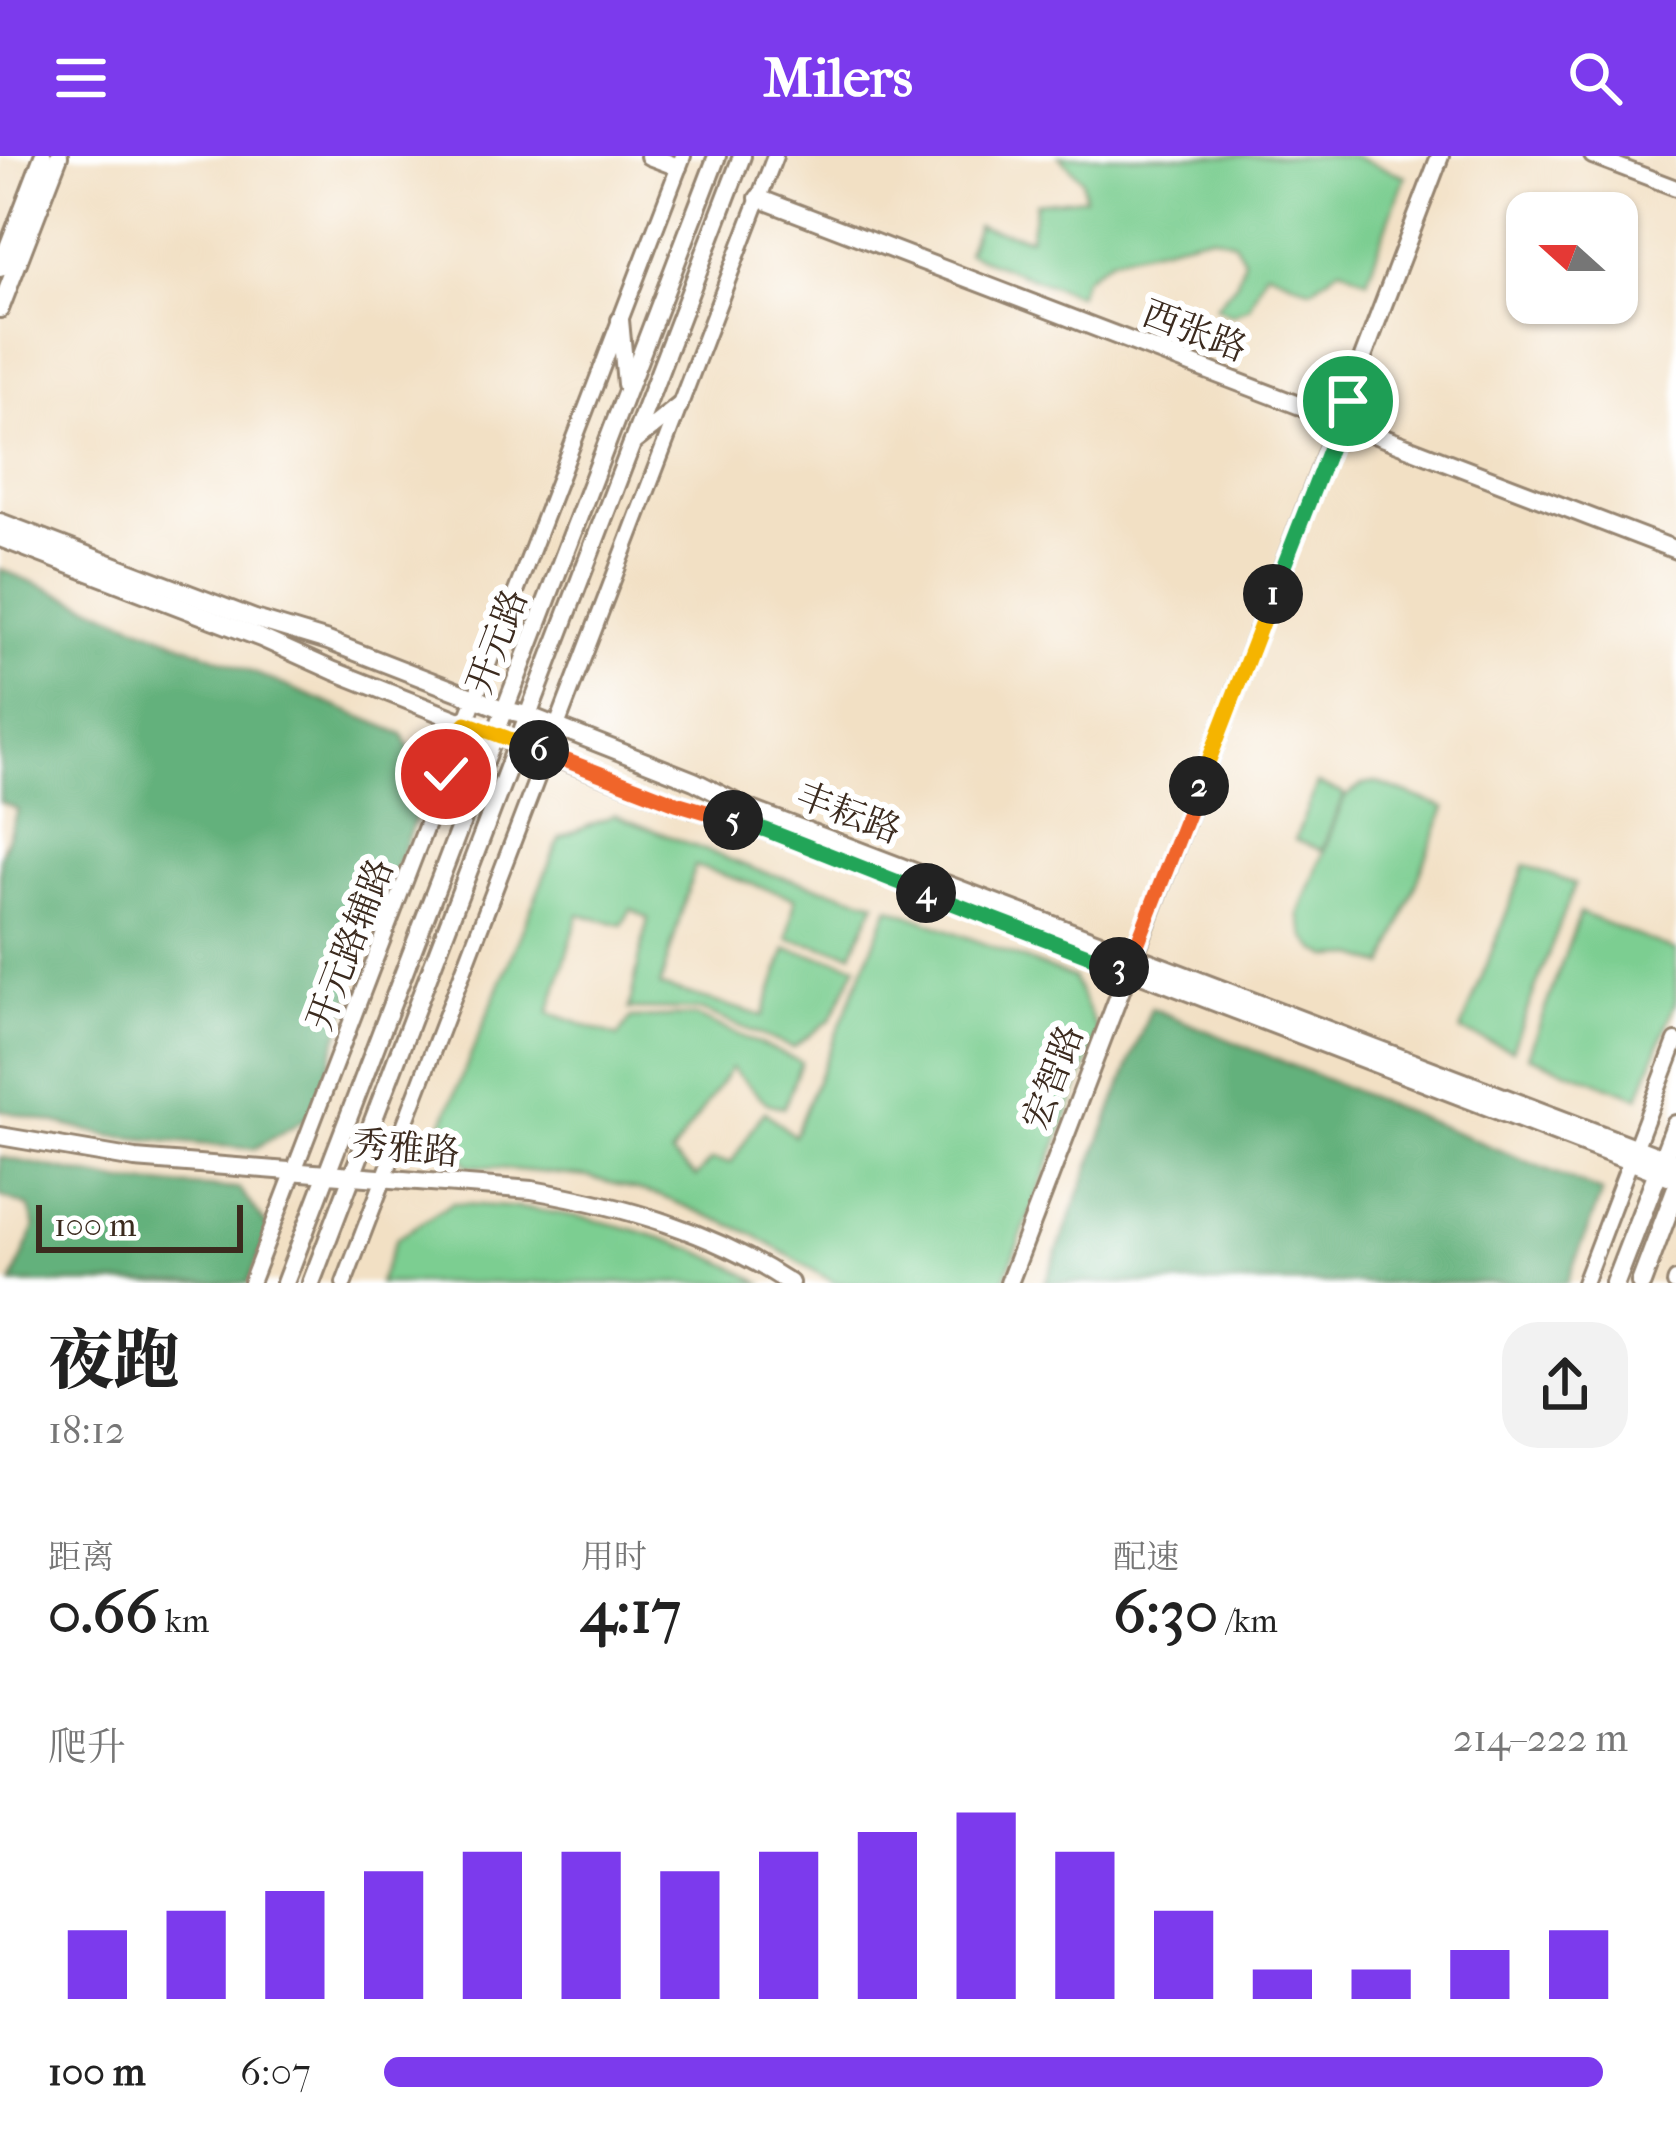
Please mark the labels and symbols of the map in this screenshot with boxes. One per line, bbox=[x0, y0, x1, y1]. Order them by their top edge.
north arrow bbox=[1506, 192, 1638, 324]
street label: 西张路 bbox=[1137, 292, 1253, 370]
pin bbox=[1297, 350, 1399, 452]
pin: 1 bbox=[1243, 564, 1303, 624]
street label: 开元路 bbox=[458, 583, 536, 699]
pin: 6 bbox=[509, 720, 569, 780]
pin bbox=[395, 723, 497, 825]
pin: 2 bbox=[1169, 756, 1229, 816]
street label: 丰耘路 bbox=[791, 774, 907, 852]
pin: 5 bbox=[703, 790, 763, 850]
street label: 开元路辅路 bbox=[298, 853, 402, 1036]
pin: 4 bbox=[896, 863, 956, 923]
pin: 3 bbox=[1089, 937, 1149, 997]
street label: 宏智路 bbox=[1014, 1019, 1092, 1135]
street label: 秀雅路 bbox=[350, 1122, 462, 1174]
scale bar bbox=[36, 1199, 243, 1252]

